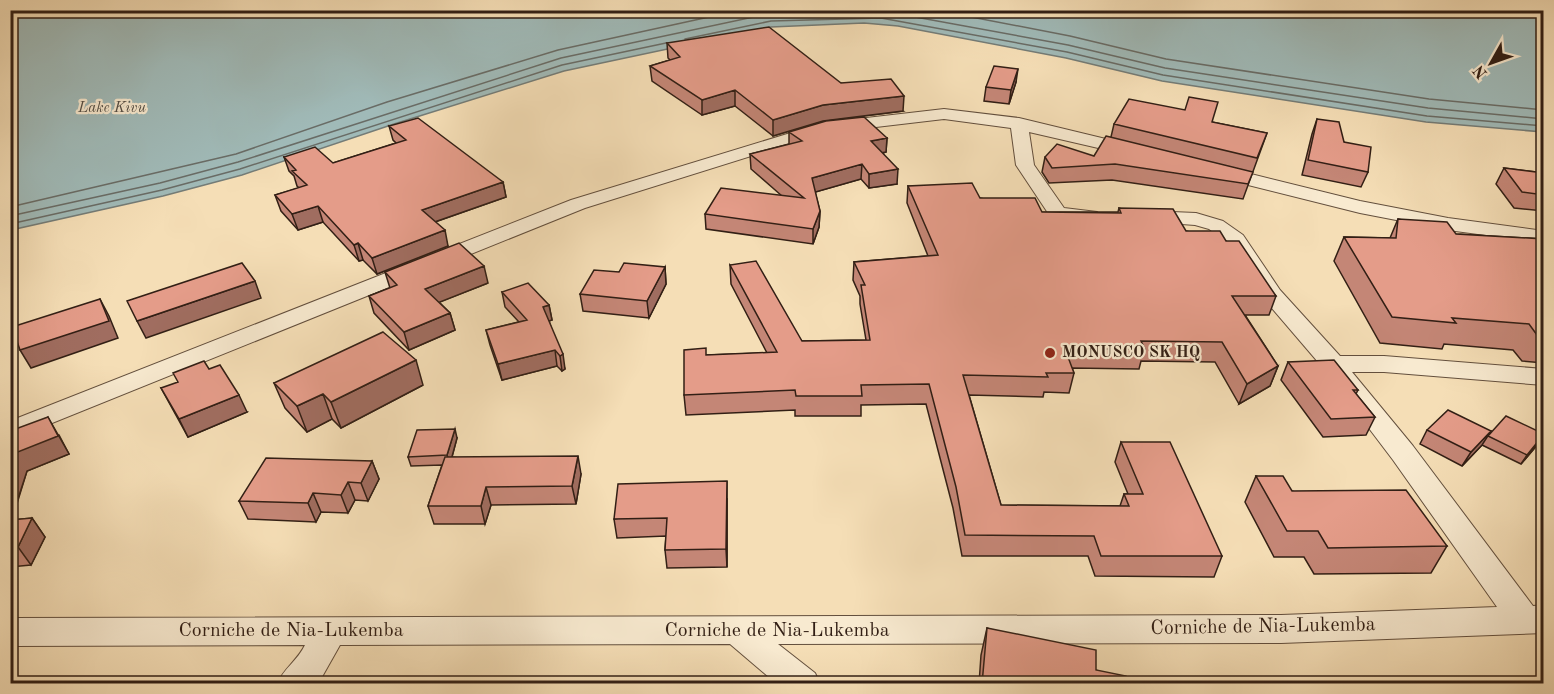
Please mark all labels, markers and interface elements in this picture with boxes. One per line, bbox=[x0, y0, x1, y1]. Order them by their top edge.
north arrow bbox=[1461, 33, 1521, 93]
text: N bbox=[1470, 61, 1491, 81]
water label: Lake Kivu bbox=[77, 101, 146, 116]
place label: MONUSCO SK HQ bbox=[1062, 345, 1200, 361]
marker: MONUSCO SK HQ bbox=[1043, 346, 1057, 360]
street label: Corniche de Nia-Lukemba bbox=[1150, 615, 1376, 639]
street label: Corniche de Nia-Lukemba bbox=[178, 621, 404, 641]
street label: Corniche de Nia-Lukemba bbox=[664, 621, 890, 641]

